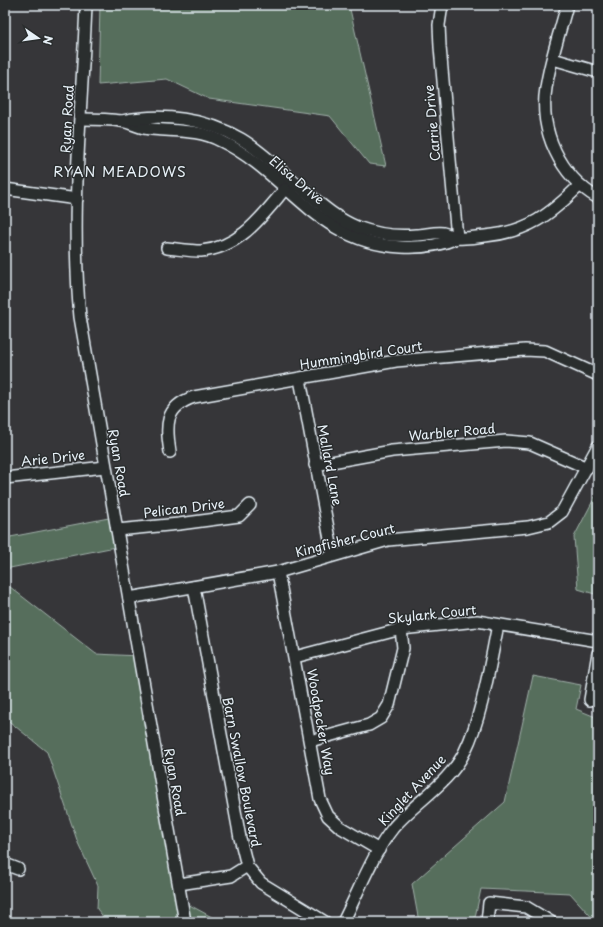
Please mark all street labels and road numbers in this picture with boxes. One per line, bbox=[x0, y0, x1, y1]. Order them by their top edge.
street label: Ryan Road bbox=[55, 84, 78, 154]
street label: Carrie Drive bbox=[419, 84, 444, 162]
street label: Elisa Drive bbox=[266, 151, 329, 208]
street label: Hummingbird Court bbox=[298, 335, 424, 374]
street label: Warbler Road bbox=[408, 418, 496, 445]
street label: Mallard Lane bbox=[313, 423, 348, 507]
street label: Ryan Road bbox=[104, 427, 135, 499]
street label: Arie Drive bbox=[20, 445, 86, 470]
street label: Pelican Drive bbox=[142, 493, 226, 522]
street label: Kingfisher Court bbox=[293, 518, 397, 561]
street label: Skylark Court bbox=[387, 599, 477, 628]
street label: Woodpecker Way bbox=[303, 667, 340, 777]
street label: Barn Swallow Boulevard bbox=[219, 695, 266, 849]
street label: Ryan Road bbox=[160, 746, 191, 818]
street label: Kinglet Avenue bbox=[374, 750, 450, 830]

